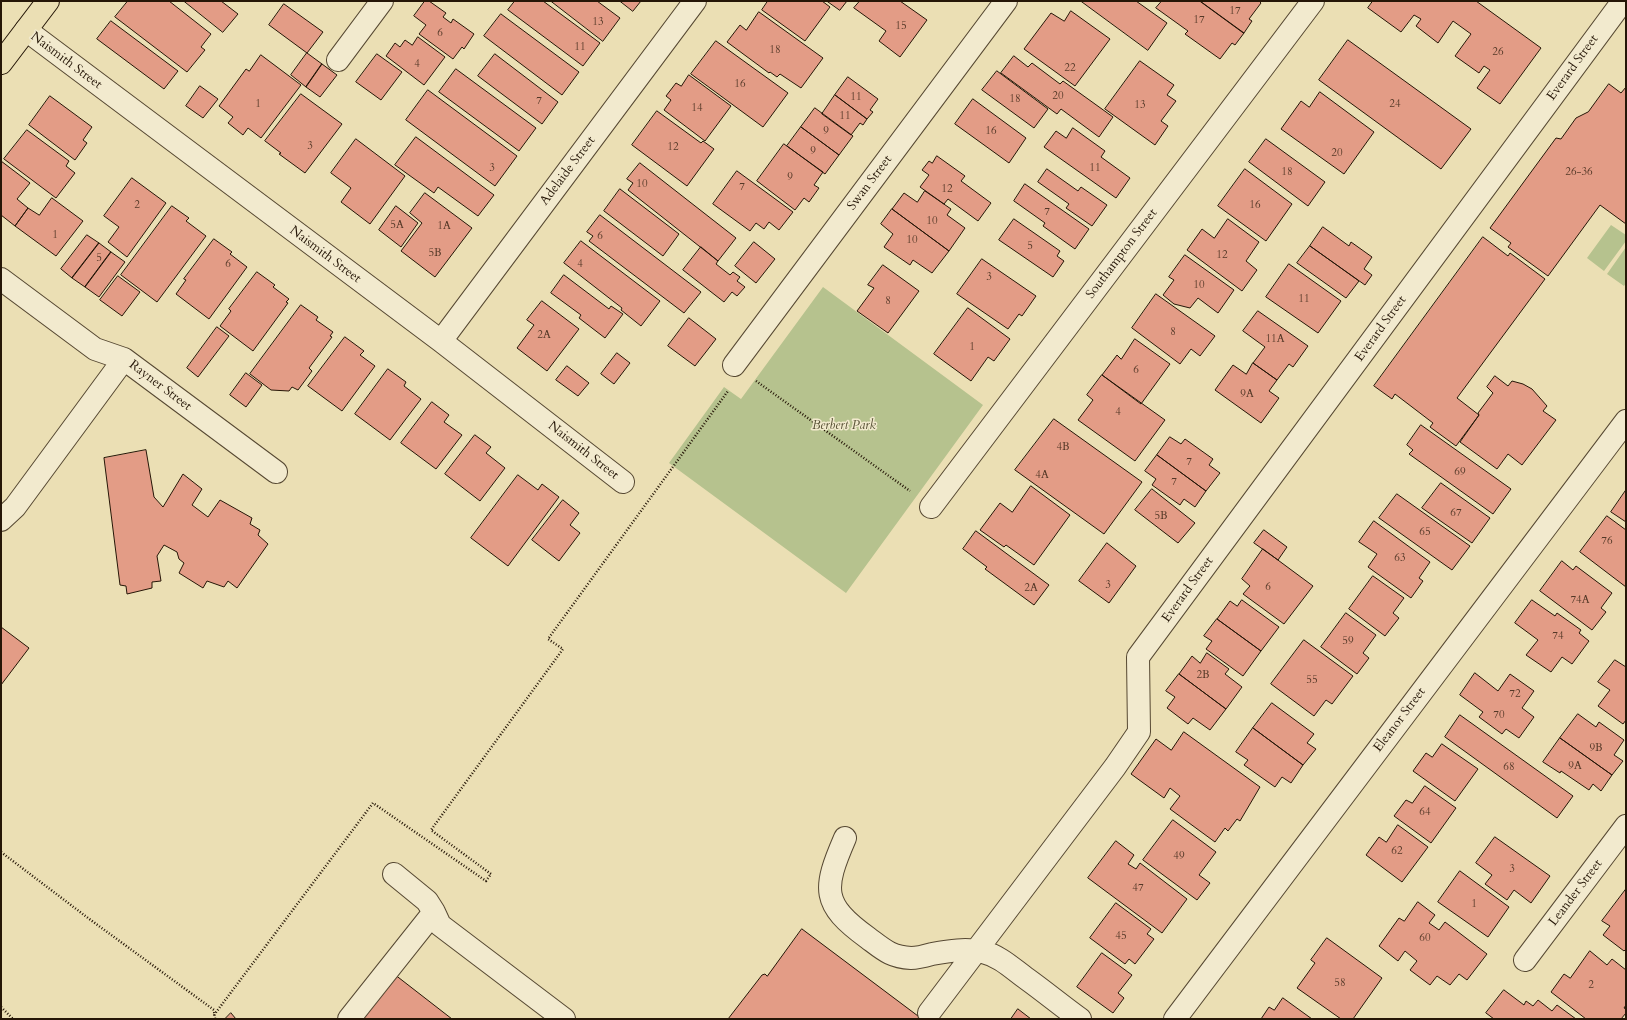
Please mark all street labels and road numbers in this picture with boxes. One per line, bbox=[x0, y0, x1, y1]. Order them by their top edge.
street label: Naismith Street bbox=[27, 29, 105, 93]
street label: Everard Street bbox=[1544, 32, 1602, 104]
street label: Adelaide Street bbox=[537, 133, 599, 209]
street label: Swan Street bbox=[844, 152, 896, 214]
street label: Southampton Street bbox=[1083, 206, 1161, 302]
street label: Naismith Street bbox=[286, 223, 364, 287]
street label: Everard Street bbox=[1352, 293, 1410, 365]
street label: Rayner Street bbox=[126, 357, 194, 415]
street label: Naismith Street bbox=[545, 419, 621, 483]
street label: Everard Street bbox=[1159, 554, 1217, 626]
street label: Eleanor Street bbox=[1371, 685, 1429, 755]
street label: Leander Street bbox=[1546, 857, 1606, 929]

